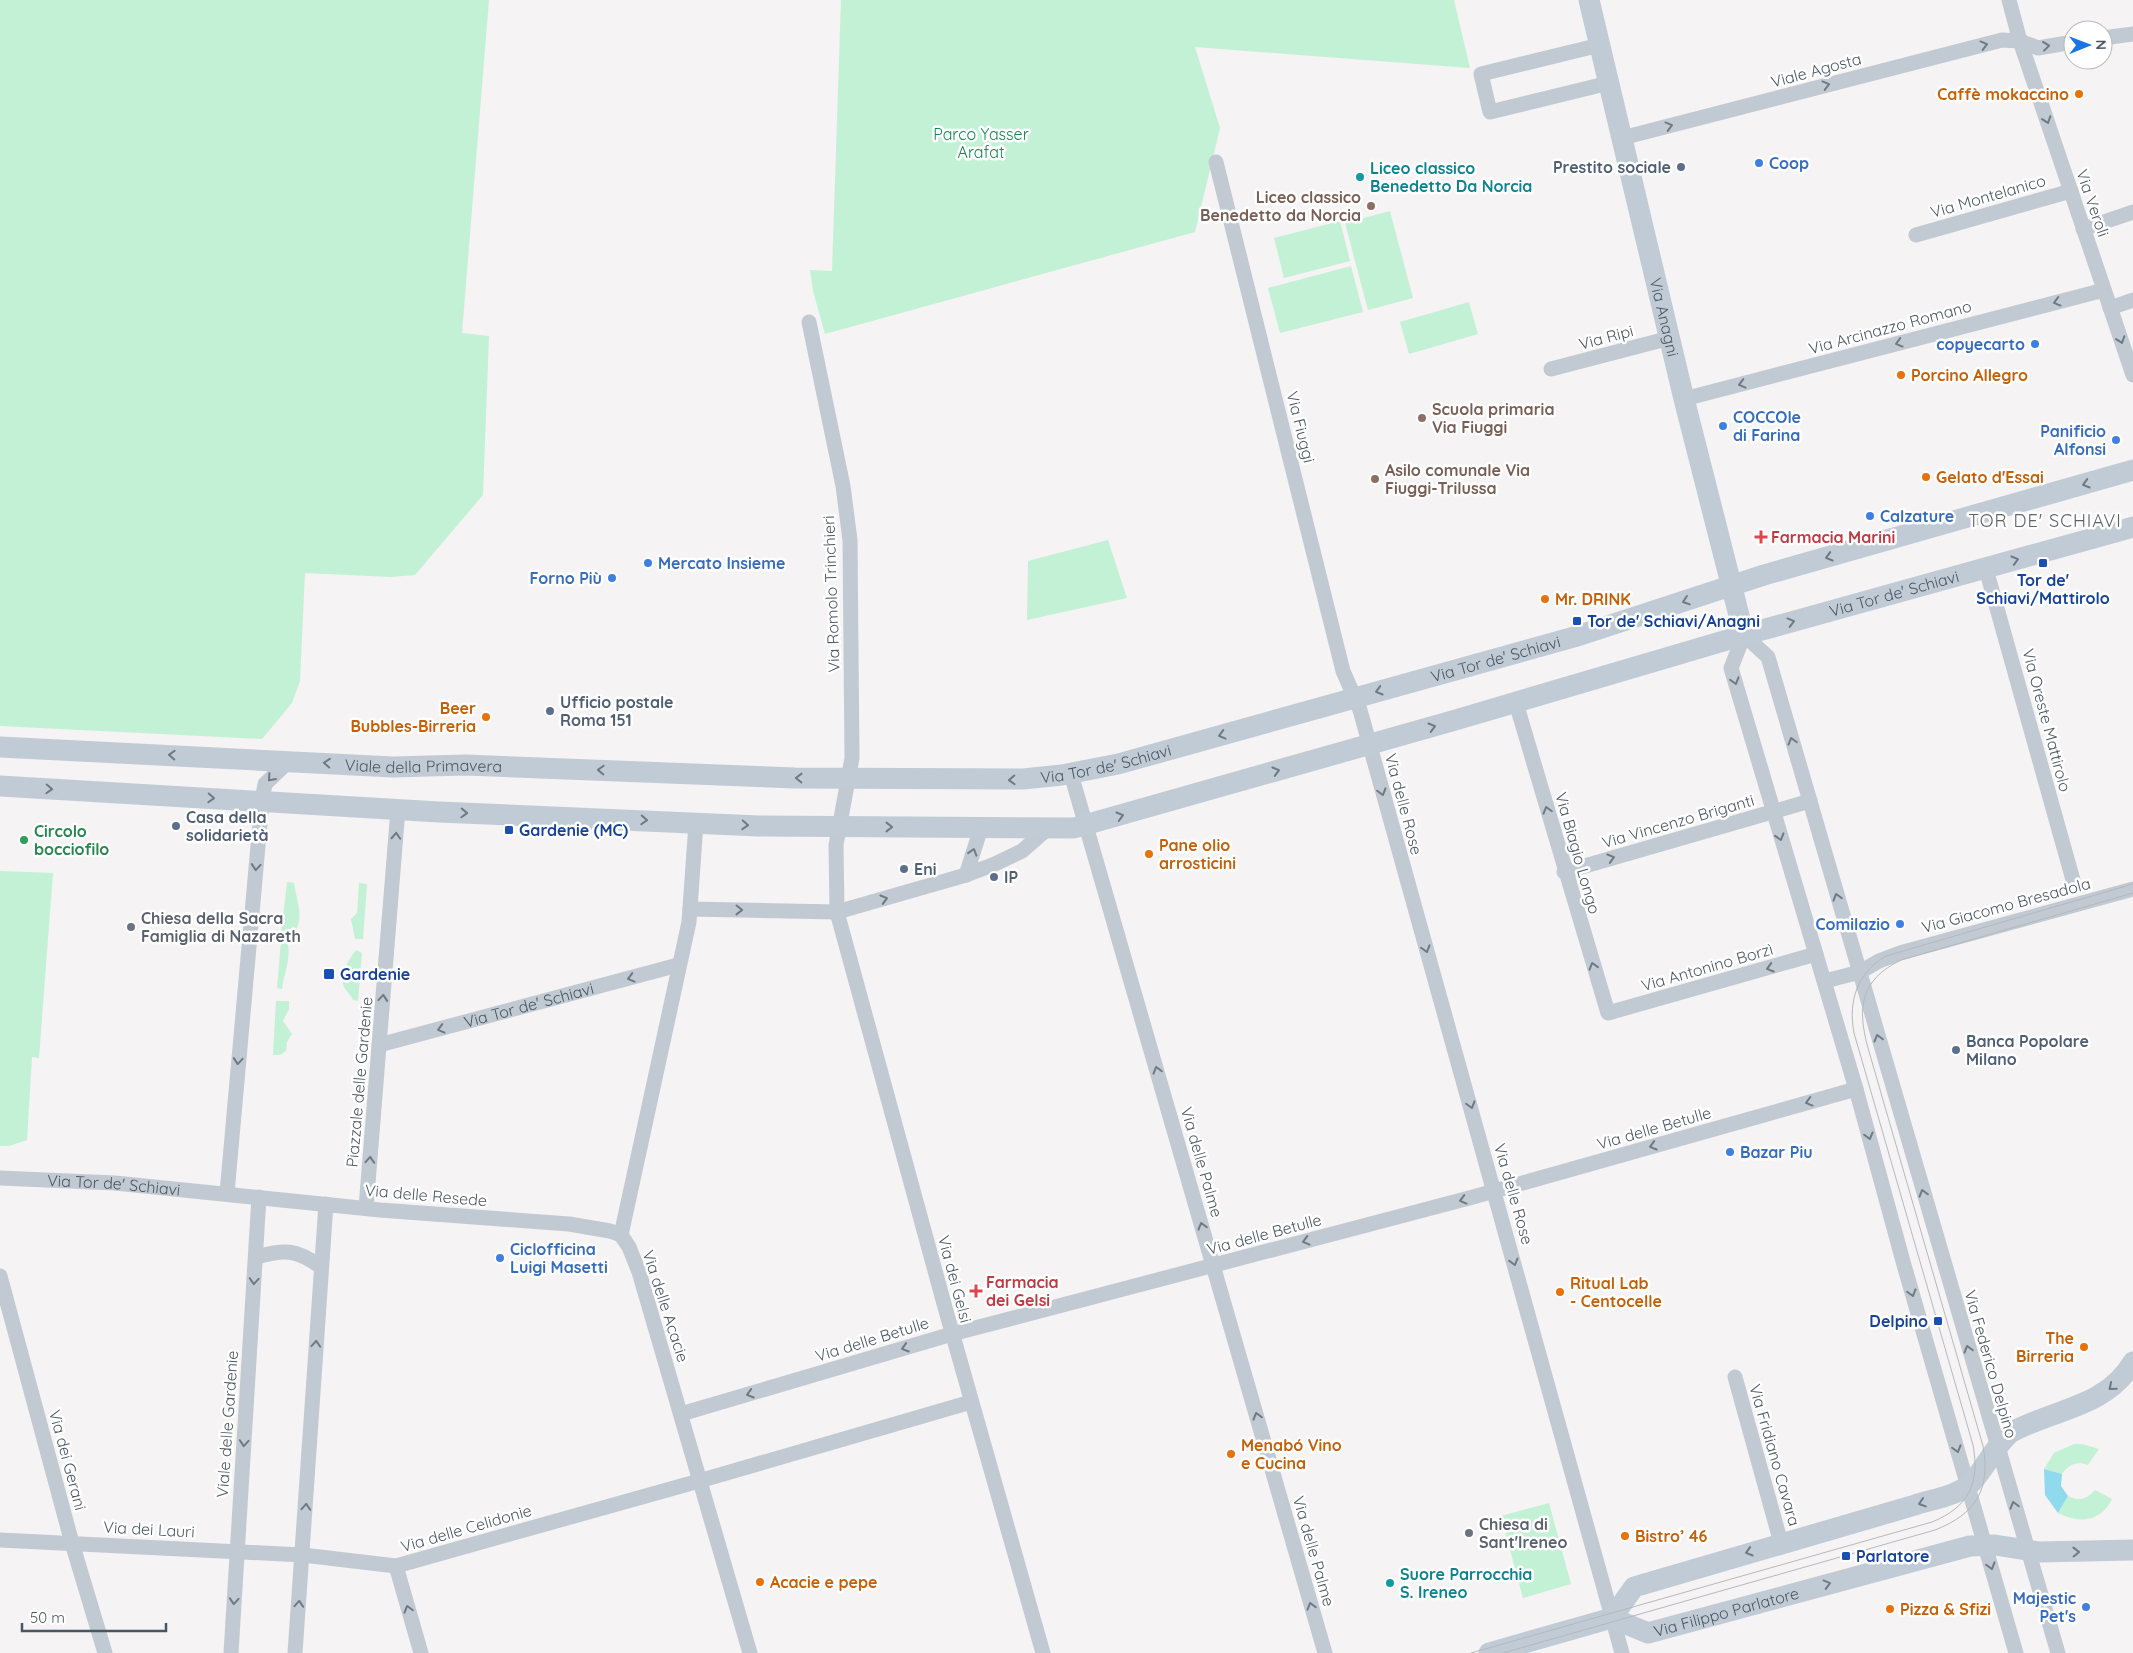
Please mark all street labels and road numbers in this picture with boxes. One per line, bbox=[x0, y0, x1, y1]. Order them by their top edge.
street label: Viale Agosta bbox=[1768, 48, 1864, 92]
street label: Via Veroli bbox=[2072, 167, 2114, 239]
street label: Via Montelanico bbox=[1928, 170, 2048, 222]
street label: Via Anagni bbox=[1645, 276, 1684, 358]
street label: Via Arcinazzo Romano bbox=[1806, 296, 1974, 358]
street label: Via Ripi bbox=[1577, 320, 1635, 354]
street label: Via Fiuggi bbox=[1282, 389, 1320, 465]
street label: Via Romolo Trinchieri bbox=[818, 515, 844, 673]
street label: Via Tor de' Schiavi bbox=[1827, 566, 1961, 621]
street label: Via Tor de' Schiavi bbox=[1429, 631, 1563, 686]
street label: Via Oreste Mattirolo bbox=[2018, 646, 2076, 794]
street label: Via Tor de' Schiavi bbox=[1039, 740, 1173, 787]
street label: Via delle Rose bbox=[1381, 751, 1427, 857]
street label: Viale della Primavera bbox=[344, 755, 502, 777]
street label: Via Biagio Longo bbox=[1551, 790, 1605, 916]
street label: Via Vincenzo Briganti bbox=[1600, 790, 1756, 852]
street label: Via Giacomo Bresadola bbox=[1919, 873, 2093, 937]
street label: Via Antonino Borzì bbox=[1639, 939, 1775, 995]
street label: Via Tor de' Schiavi bbox=[462, 978, 596, 1032]
street label: Piazzale delle Gardenie bbox=[342, 996, 376, 1168]
street label: Via delle Betulle bbox=[1595, 1102, 1713, 1154]
street label: Via delle Palme bbox=[1177, 1104, 1227, 1220]
street label: Via delle Rose bbox=[1490, 1141, 1538, 1247]
street label: Via Tor de' Schiavi bbox=[47, 1170, 181, 1200]
street label: Via delle Resede bbox=[364, 1180, 488, 1210]
street label: Via delle Betulle bbox=[1205, 1209, 1323, 1259]
street label: Via dei Gelsi bbox=[934, 1233, 976, 1325]
street label: Via delle Acacie bbox=[638, 1247, 694, 1365]
street label: Via Federico Delpino bbox=[1960, 1288, 2022, 1440]
street label: Via delle Betulle bbox=[813, 1312, 931, 1366]
street label: Viale delle Gardenie bbox=[212, 1350, 242, 1498]
street label: Via Fridiano Cavara bbox=[1745, 1382, 1805, 1528]
street label: Via dei Gerani bbox=[45, 1408, 91, 1512]
street label: Via delle Palme bbox=[1289, 1493, 1339, 1609]
street label: Via delle Celidonie bbox=[398, 1500, 534, 1556]
street label: Via dei Lauri bbox=[103, 1517, 195, 1541]
street label: Via Filippo Parlatore bbox=[1651, 1583, 1801, 1641]

